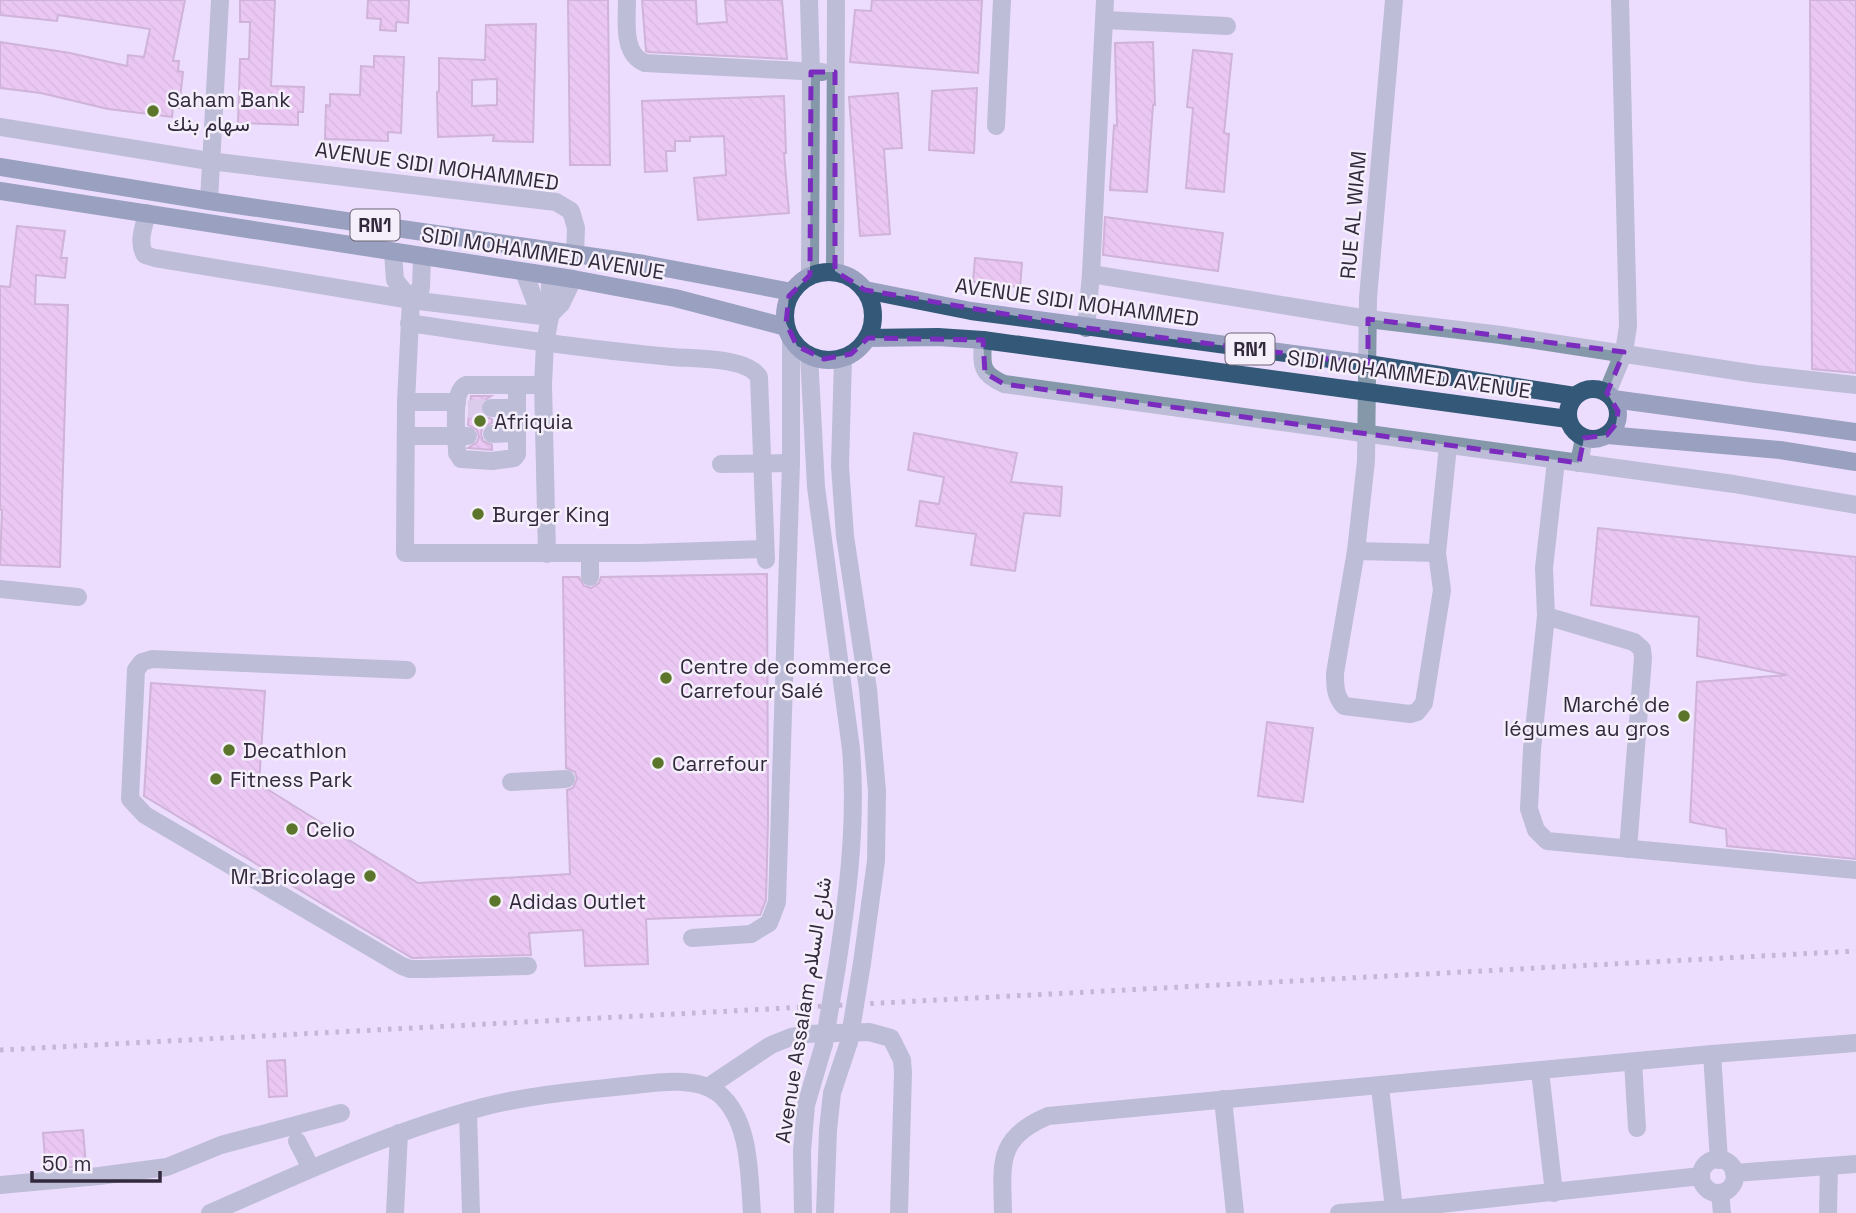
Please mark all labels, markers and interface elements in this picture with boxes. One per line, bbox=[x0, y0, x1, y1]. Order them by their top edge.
place label: Saham Bank سهام بنك bbox=[167, 86, 290, 138]
marker: Saham Bank سهام بنك bbox=[145, 103, 161, 119]
street label: AVENUE SIDI MOHAMMED bbox=[313, 136, 561, 196]
street label: RUE AL WIAM bbox=[1334, 150, 1372, 280]
road number: RN1 bbox=[350, 210, 400, 241]
street label: SIDI MOHAMMED AVENUE bbox=[420, 220, 666, 286]
street label: AVENUE SIDI MOHAMMED bbox=[953, 272, 1201, 332]
road number: RN1 bbox=[1226, 334, 1274, 364]
street label: SIDI MOHAMMED AVENUE bbox=[1286, 344, 1532, 404]
place label: Afriquia bbox=[494, 408, 573, 435]
marker: Afriquia bbox=[472, 413, 488, 429]
place label: Burger King bbox=[492, 501, 610, 528]
marker: Burger King bbox=[470, 506, 486, 522]
place label: Centre de commerce Carrefour Salé bbox=[680, 653, 892, 704]
marker: Centre de commerce Carrefour Salé bbox=[658, 670, 674, 686]
place label: Marché de légumes au gros bbox=[1504, 691, 1670, 742]
marker: Marché de légumes au gros bbox=[1676, 708, 1692, 724]
place label: Decathlon bbox=[243, 737, 347, 764]
marker: Decathlon bbox=[221, 742, 237, 758]
place label: Carrefour bbox=[672, 750, 768, 777]
marker: Carrefour bbox=[650, 755, 666, 771]
place label: Fitness Park bbox=[230, 766, 353, 793]
marker: Fitness Park bbox=[208, 771, 224, 787]
place label: Celio bbox=[306, 816, 355, 843]
marker: Celio bbox=[284, 821, 300, 837]
place label: Mr.Bricolage bbox=[231, 863, 356, 890]
marker: Mr.Bricolage bbox=[362, 868, 378, 884]
street label: Avenue Assalam شارع السلام bbox=[769, 875, 838, 1145]
place label: Adidas Outlet bbox=[509, 888, 646, 915]
marker: Adidas Outlet bbox=[487, 893, 503, 909]
scale bar bbox=[32, 1140, 159, 1184]
text: 50 m bbox=[42, 1150, 92, 1177]

